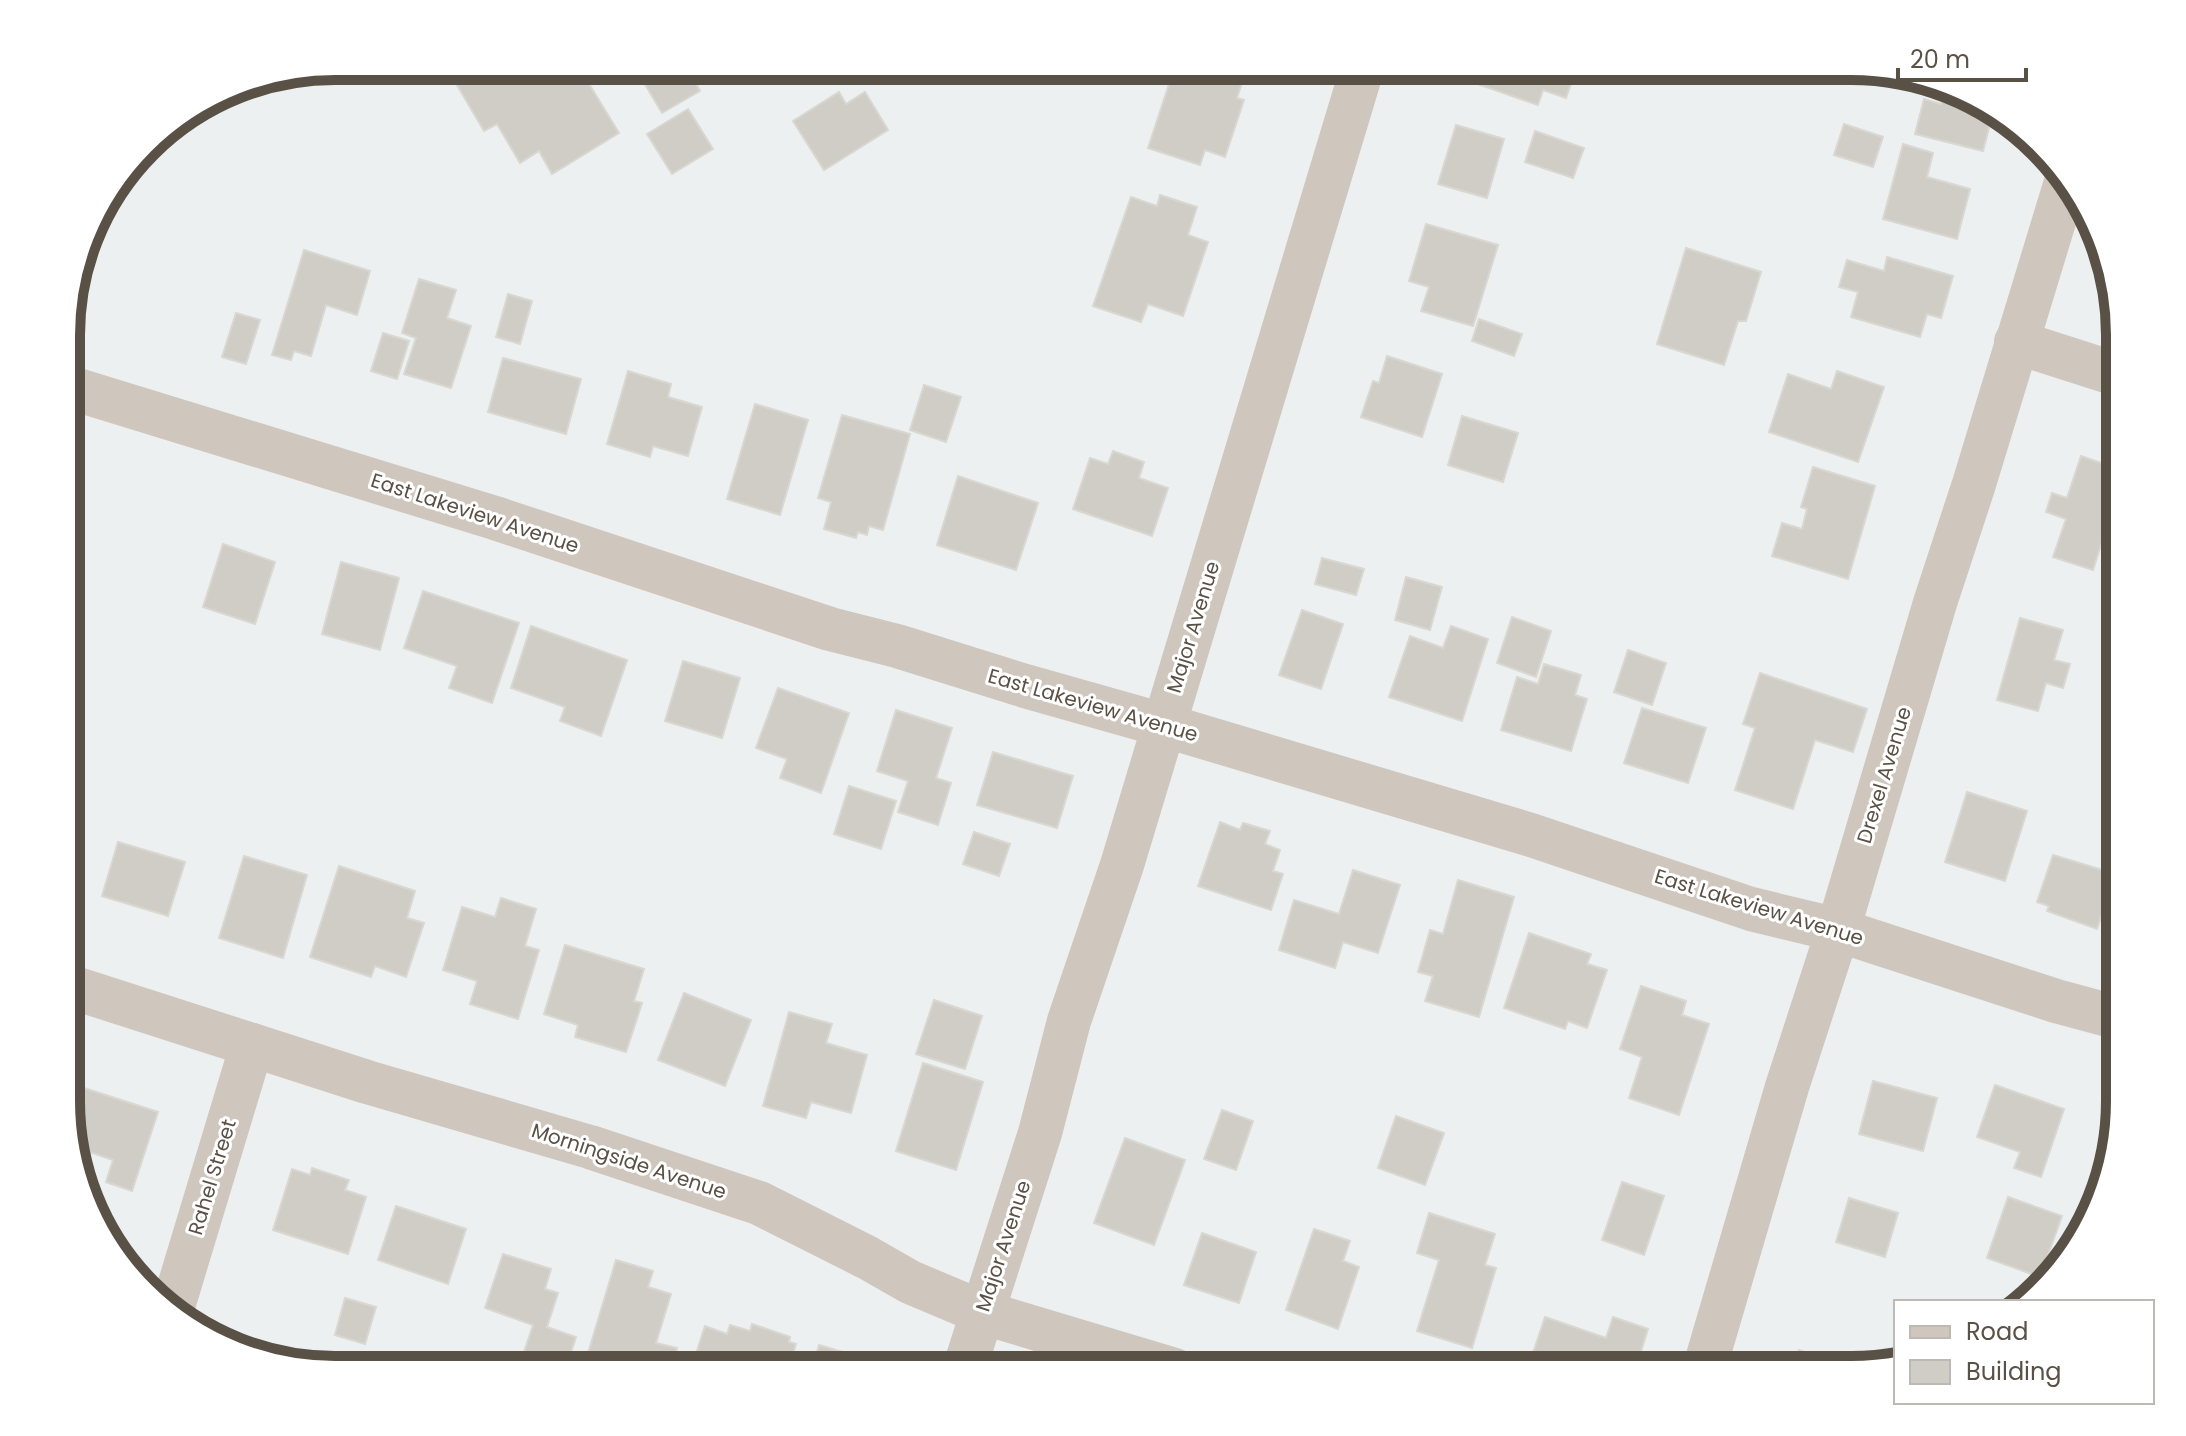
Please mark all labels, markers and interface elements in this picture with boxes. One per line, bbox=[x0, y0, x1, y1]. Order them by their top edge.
scale bar bbox=[1898, 32, 2026, 82]
text: 20 m bbox=[1910, 43, 1970, 76]
street label: East Lakeview Avenue bbox=[367, 466, 583, 560]
street label: Major Avenue bbox=[1160, 558, 1226, 696]
street label: East Lakeview Avenue bbox=[985, 662, 1201, 748]
street label: Drexel Avenue bbox=[1850, 703, 1918, 847]
street label: East Lakeview Avenue bbox=[1651, 862, 1867, 952]
street label: Rahel Street bbox=[181, 1116, 243, 1238]
street label: Morningside Avenue bbox=[528, 1116, 730, 1206]
street label: Major Avenue bbox=[969, 1177, 1037, 1315]
legend bbox=[1894, 1300, 2154, 1404]
text: Road bbox=[1966, 1315, 2028, 1348]
text: Building bbox=[1966, 1355, 2062, 1388]

